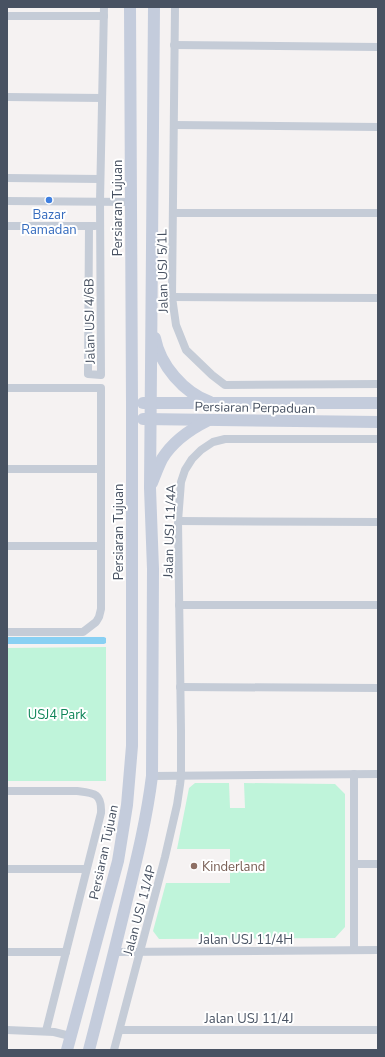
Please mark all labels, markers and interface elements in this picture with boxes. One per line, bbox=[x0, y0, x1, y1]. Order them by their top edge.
street label: Persiaran Tujuan bbox=[109, 160, 127, 256]
marker: Bazar Ramadan bbox=[44, 195, 54, 205]
place label: Bazar Ramadan bbox=[21, 206, 77, 239]
street label: Jalan USJ 5/1L bbox=[153, 229, 173, 314]
street label: Jalan USJ 4/6B bbox=[80, 278, 100, 365]
street label: Persiaran Perpaduan bbox=[194, 398, 316, 418]
street label: Jalan USJ 11/4A bbox=[159, 483, 181, 579]
street label: Persiaran Tujuan bbox=[110, 484, 128, 580]
park label: USJ4 Park bbox=[28, 706, 87, 724]
street label: Persiaran Tujuan bbox=[85, 803, 123, 901]
place label: Kinderland bbox=[202, 858, 265, 876]
marker: Kinderland bbox=[189, 861, 199, 871]
street label: Jalan USJ 11/4P bbox=[119, 863, 161, 958]
street label: Jalan USJ 11/4H bbox=[198, 931, 293, 949]
street label: Jalan USJ 11/4J bbox=[204, 1010, 293, 1028]

